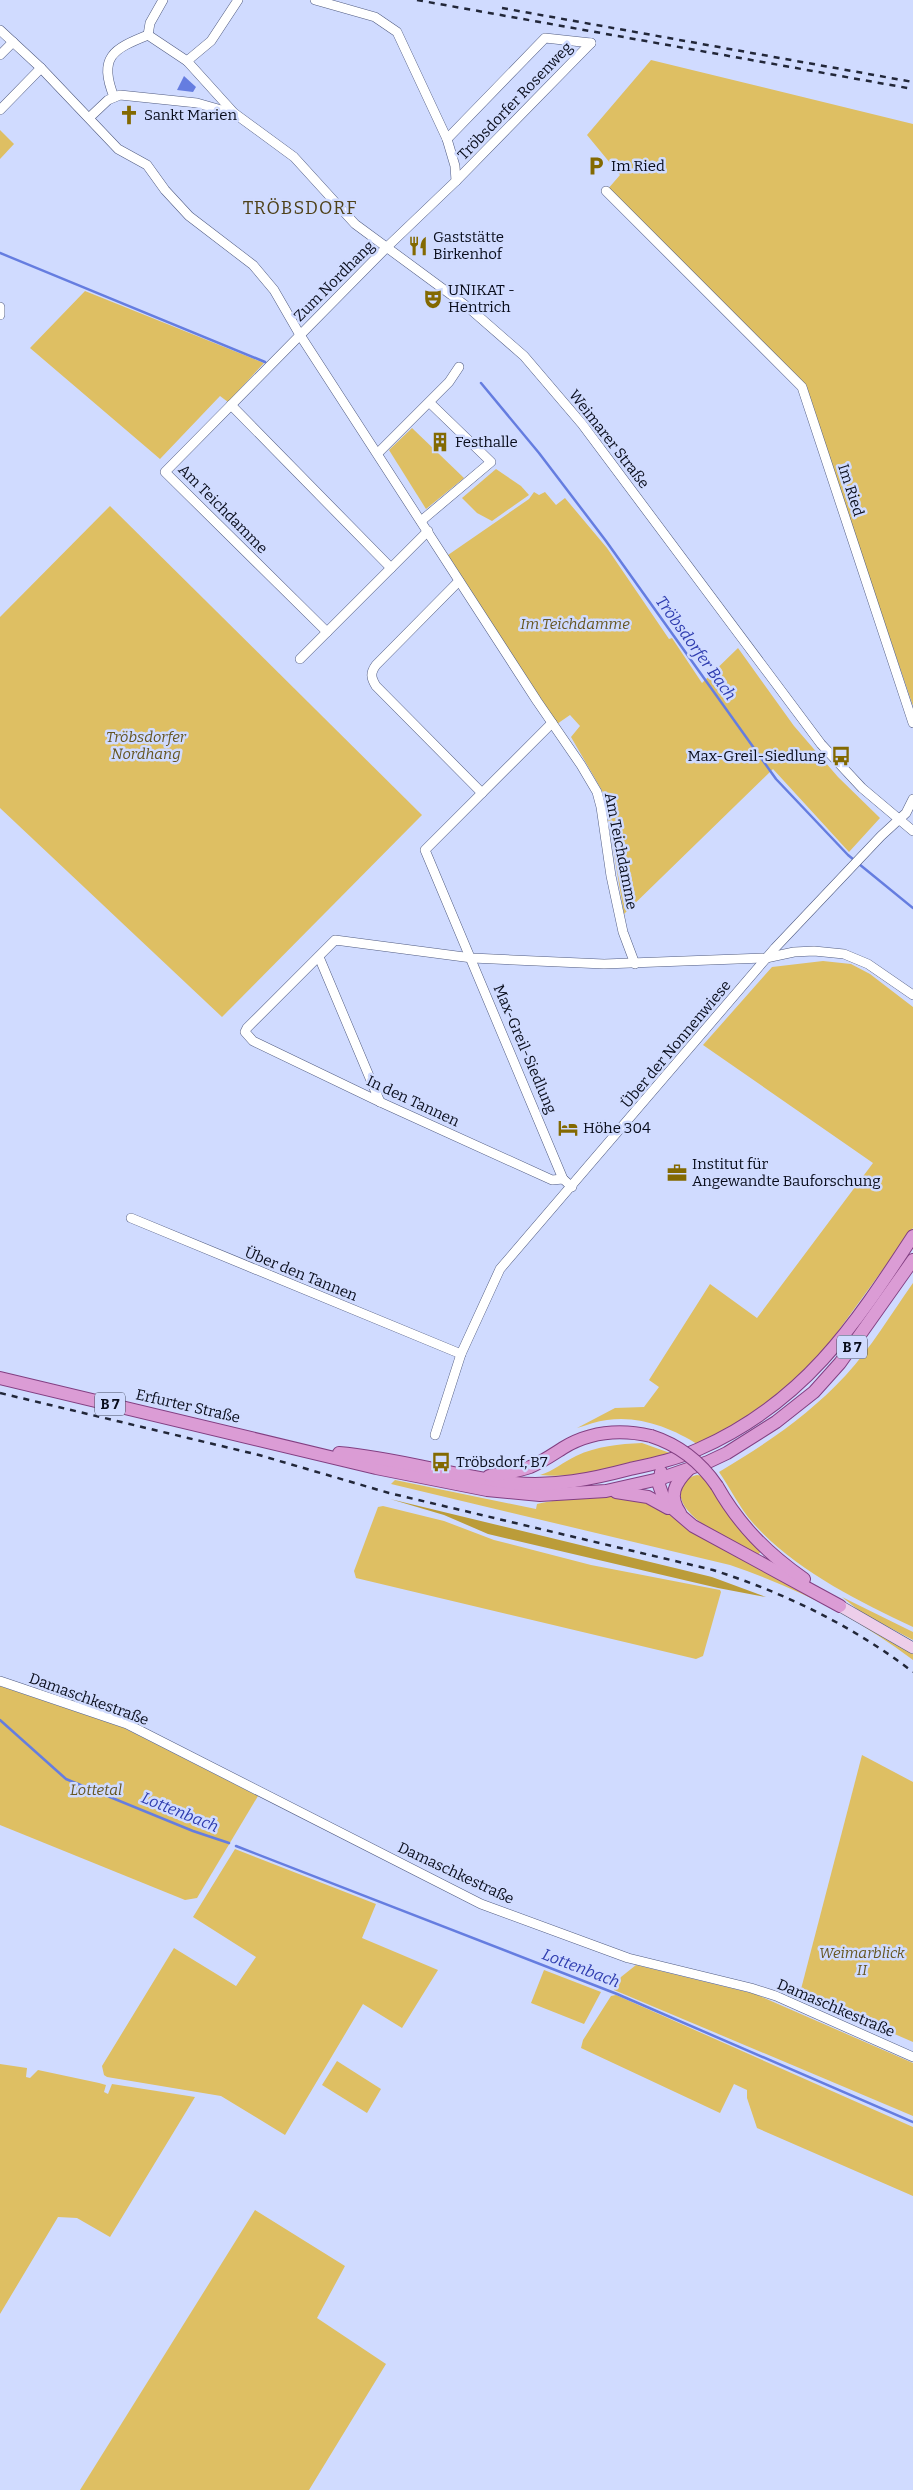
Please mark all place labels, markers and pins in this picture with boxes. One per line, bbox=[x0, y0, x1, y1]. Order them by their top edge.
church icon: Sankt Marien bbox=[118, 104, 140, 126]
place label: Sankt Marien bbox=[144, 106, 237, 124]
parking icon: Im Ried bbox=[585, 155, 607, 177]
place label: Im Ried bbox=[611, 157, 665, 175]
place label: Gaststätte Birkenhof bbox=[433, 228, 504, 263]
restaurant icon: Gaststätte Birkenhof bbox=[407, 235, 429, 257]
place label: UNIKAT - Hentrich bbox=[448, 281, 515, 316]
theatre icon: UNIKAT - Hentrich bbox=[422, 288, 444, 310]
building icon: Festhalle bbox=[429, 431, 451, 453]
place label: Festhalle bbox=[455, 433, 518, 451]
bus stop icon: Max-Greil-Siedlung bbox=[830, 745, 852, 767]
place label: Max-Greil-Siedlung bbox=[687, 747, 826, 765]
hotel icon: Höhe 304 bbox=[557, 1117, 579, 1139]
place label: Höhe 304 bbox=[583, 1119, 651, 1137]
place label: Institut für Angewandte Bauforschung bbox=[692, 1155, 881, 1190]
office icon: Institut für Angewandte Bauforschung bbox=[666, 1162, 688, 1184]
bus stop icon: Tröbsdorf, B7 bbox=[430, 1451, 452, 1473]
place label: Tröbsdorf, B7 bbox=[456, 1453, 548, 1471]

